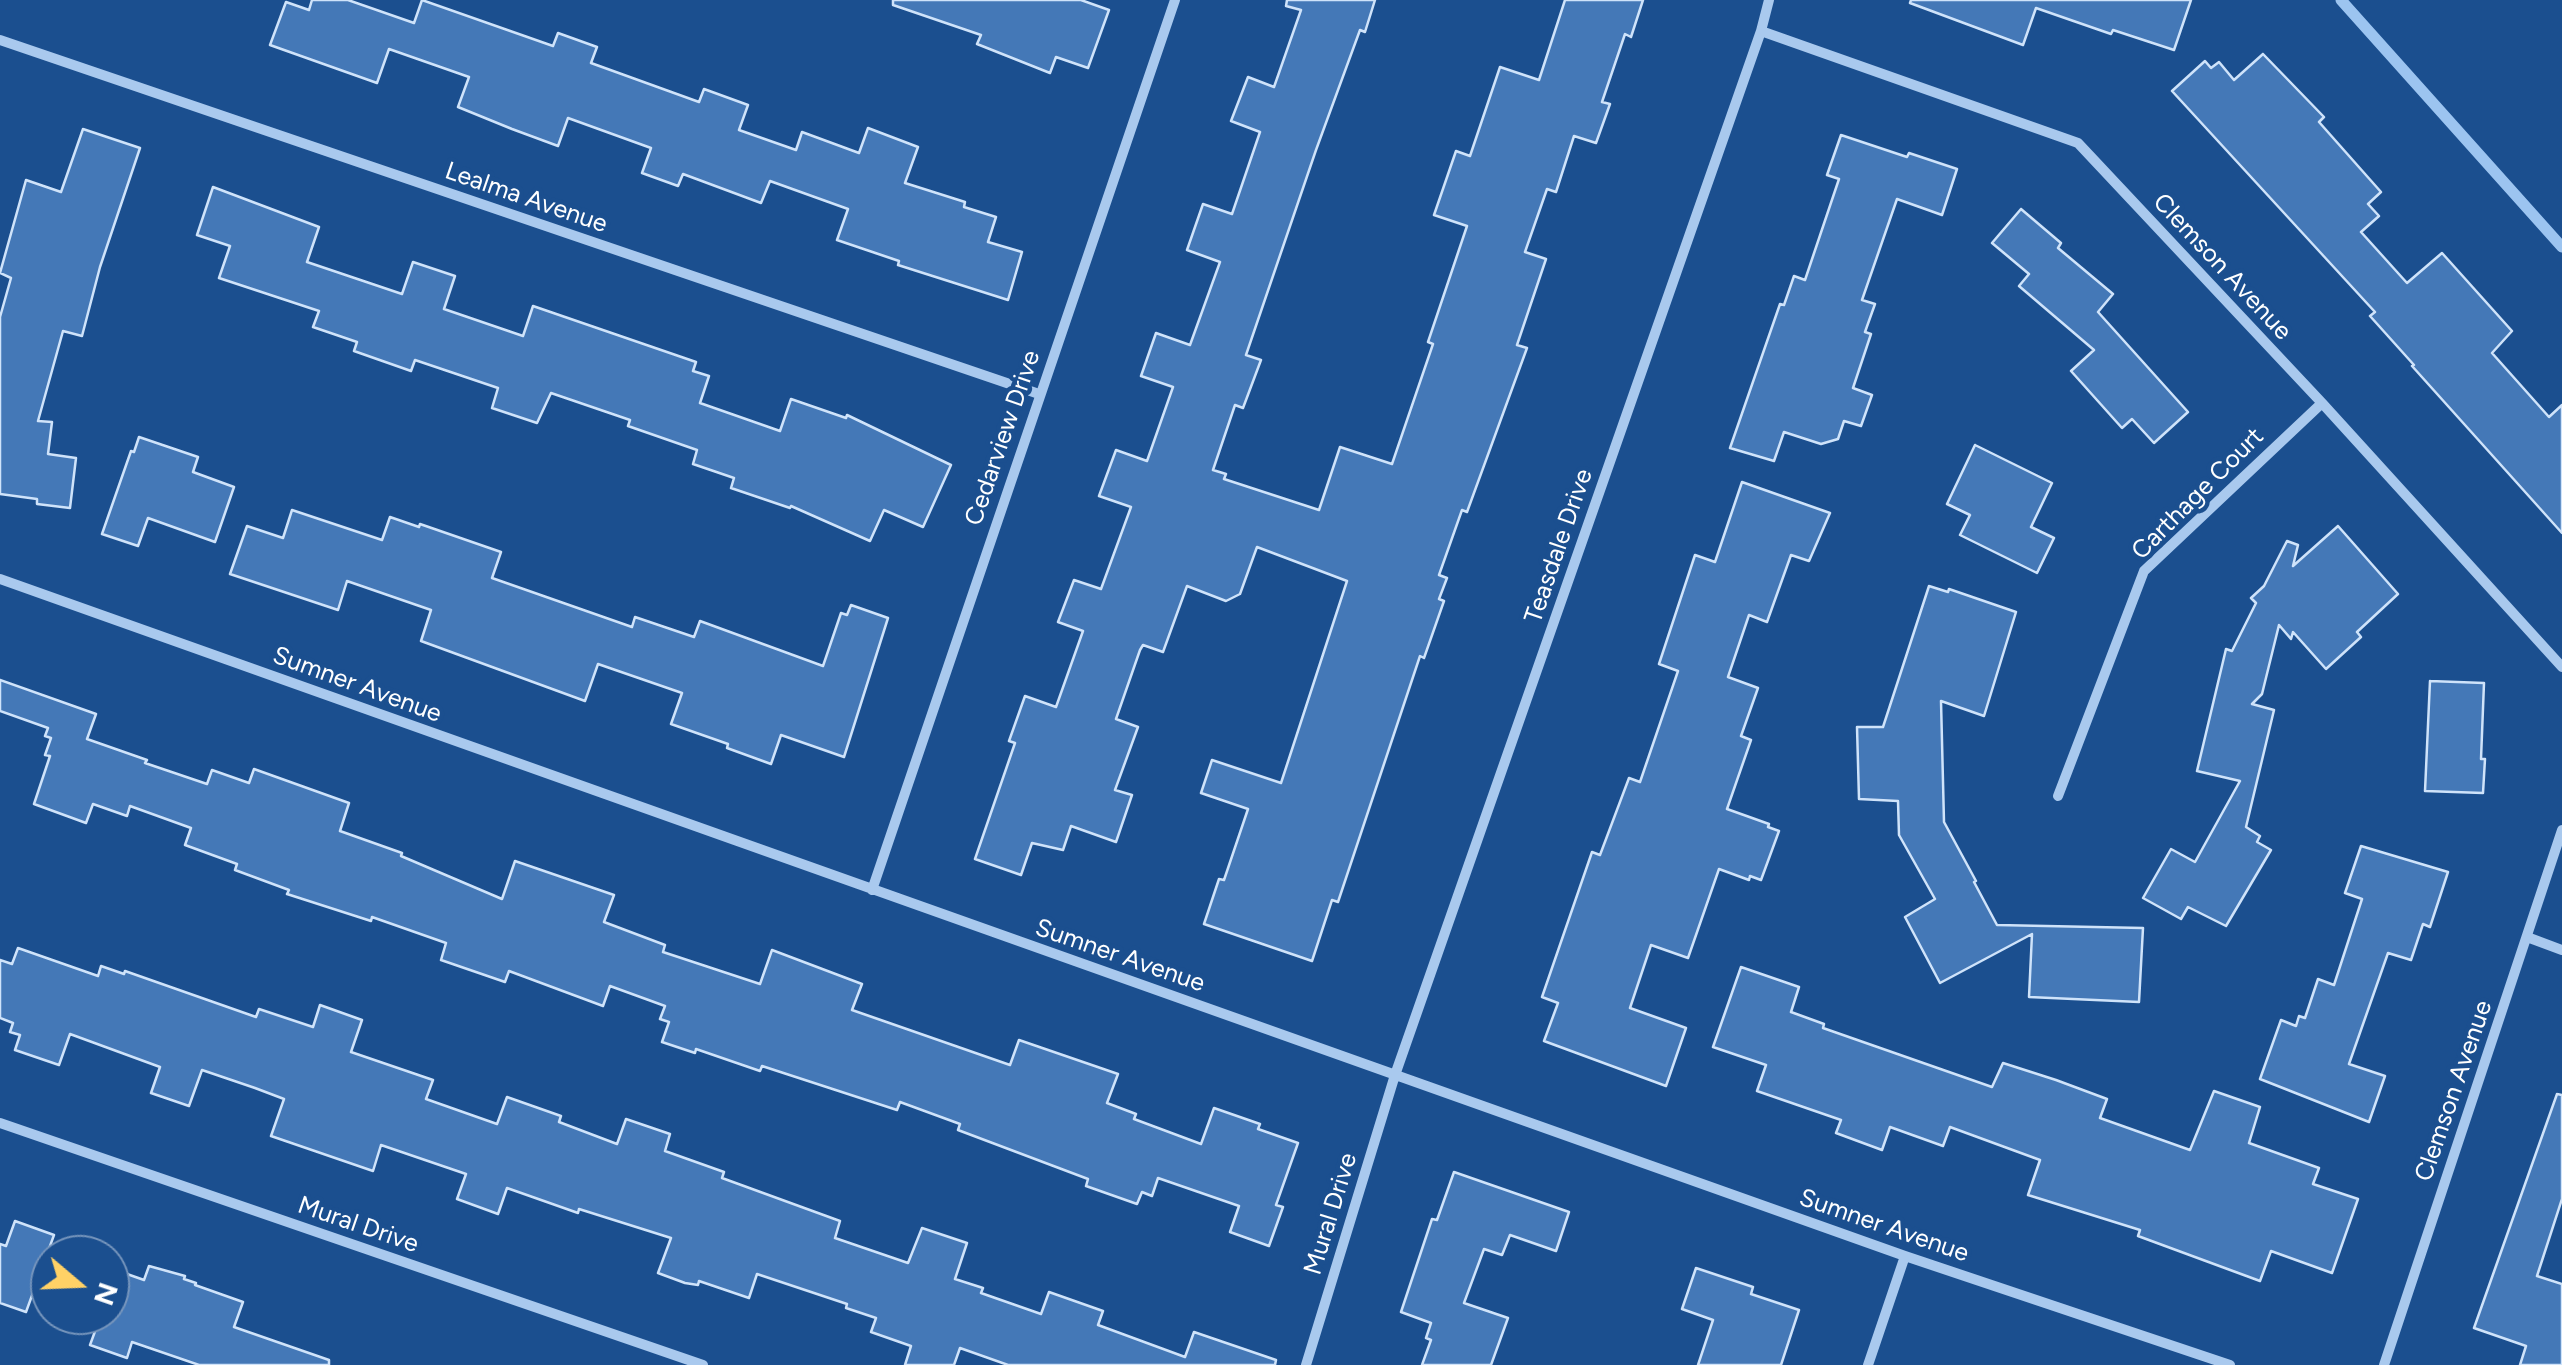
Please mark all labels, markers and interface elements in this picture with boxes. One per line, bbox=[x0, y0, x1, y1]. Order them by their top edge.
street label: Lealma Avenue bbox=[441, 156, 611, 240]
street label: Clemson Avenue bbox=[2146, 188, 2298, 346]
street label: Cedarview Drive bbox=[959, 346, 1047, 530]
street label: Carthage Court bbox=[2126, 422, 2270, 566]
street label: Teasdale Drive bbox=[1519, 465, 1599, 627]
street label: Sumner Avenue bbox=[269, 641, 445, 729]
street label: Sumner Avenue bbox=[1031, 913, 1209, 999]
street label: Clemson Avenue bbox=[2409, 997, 2499, 1185]
street label: Mural Drive bbox=[1298, 1149, 1364, 1279]
street label: Sumner Avenue bbox=[1795, 1183, 1973, 1269]
street label: Mural Drive bbox=[294, 1190, 422, 1260]
north arrow bbox=[30, 1235, 130, 1335]
text: N bbox=[87, 1278, 126, 1310]

